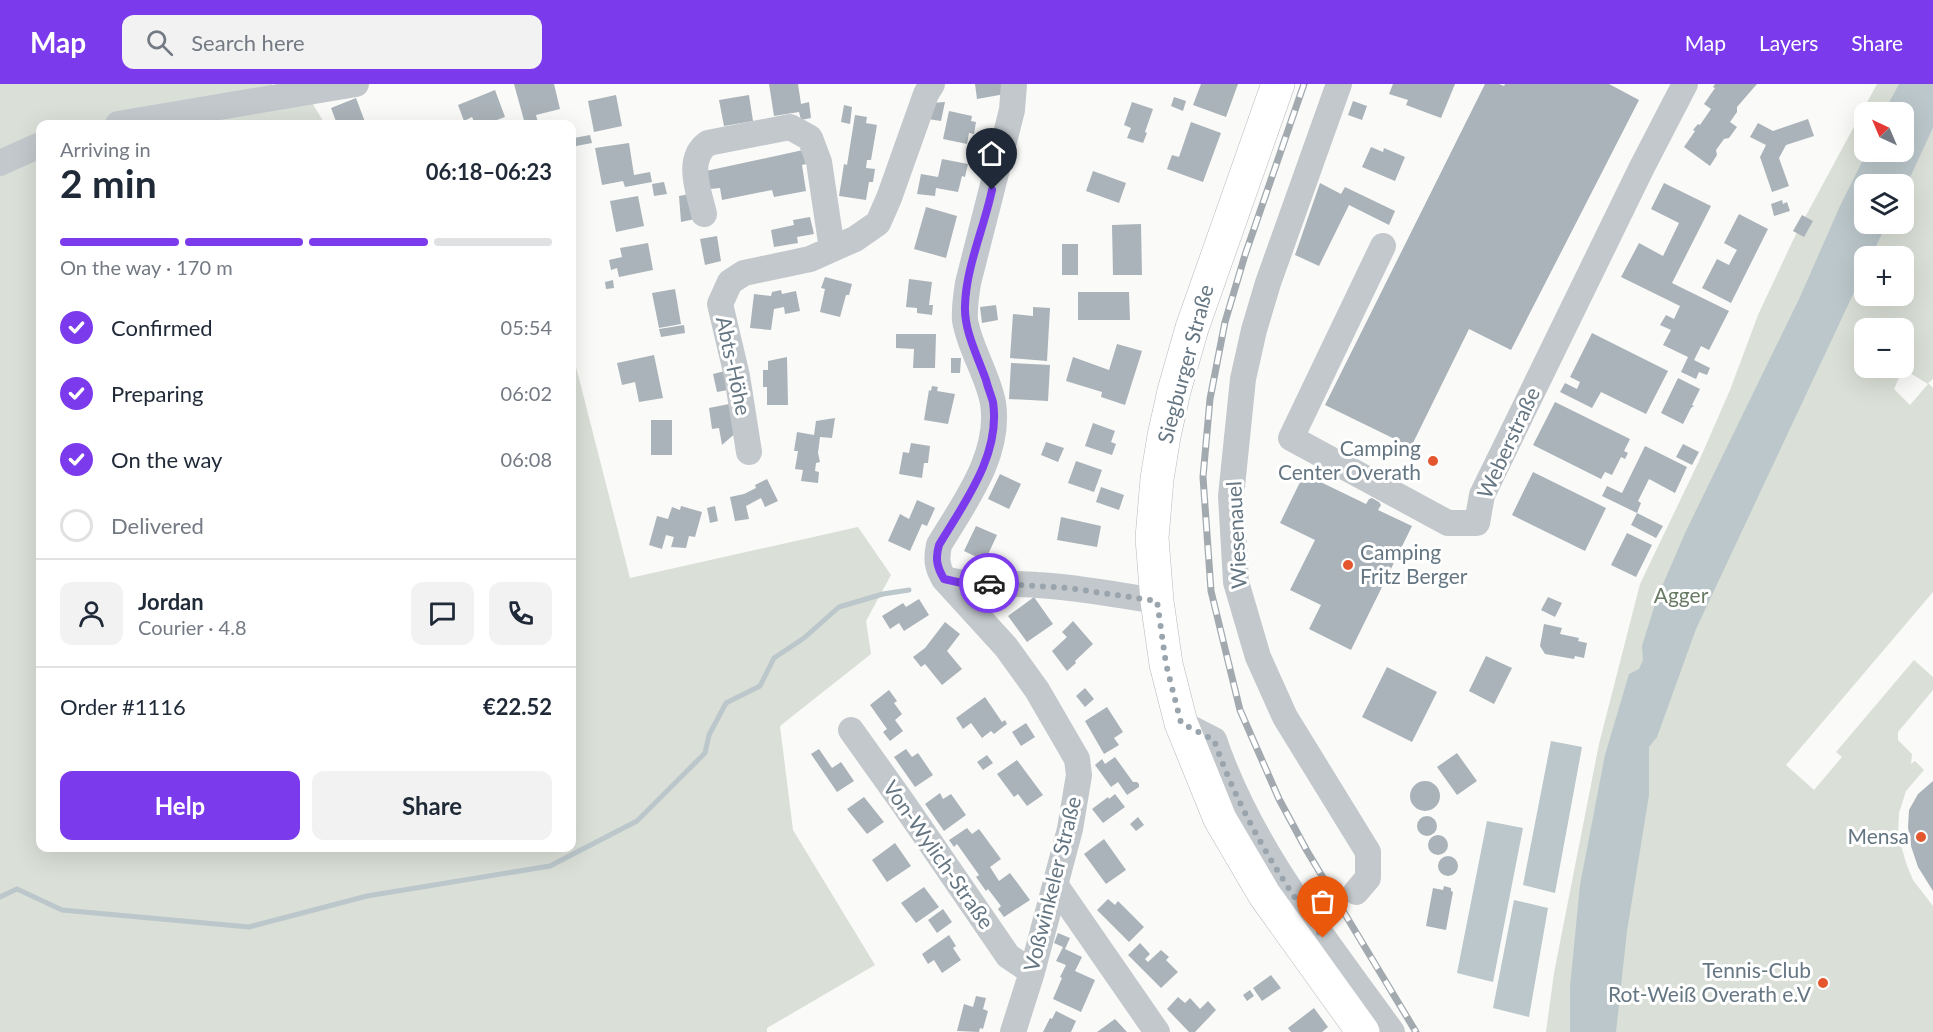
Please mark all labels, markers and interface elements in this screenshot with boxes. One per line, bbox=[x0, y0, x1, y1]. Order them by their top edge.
search box bbox=[122, 15, 542, 69]
text: Map bbox=[30, 25, 86, 59]
icon: search bbox=[143, 26, 176, 59]
text: Search here bbox=[191, 29, 305, 56]
text: Map bbox=[1685, 30, 1726, 55]
text: Layers bbox=[1759, 30, 1818, 55]
text: Share bbox=[1851, 30, 1903, 55]
north arrow bbox=[1854, 102, 1914, 162]
map controls bbox=[1854, 102, 1914, 378]
pin bbox=[966, 128, 1017, 190]
text: Arriving in bbox=[60, 137, 151, 161]
icon: home bbox=[975, 137, 1008, 170]
text: 06:18–06:23 bbox=[426, 158, 552, 185]
text: 2 min bbox=[60, 160, 157, 206]
button: layers bbox=[1854, 174, 1914, 234]
button: + bbox=[1854, 246, 1914, 306]
text: On the way · 170 m bbox=[60, 255, 233, 279]
street label: Siegburger Straße bbox=[1151, 282, 1218, 446]
icon: check bbox=[60, 311, 93, 344]
text: Confirmed bbox=[111, 314, 213, 341]
street label: Abts-Höhe bbox=[712, 314, 757, 418]
text: 05:54 bbox=[501, 315, 552, 339]
button: − bbox=[1854, 318, 1914, 378]
icon: check bbox=[60, 377, 93, 410]
text: Preparing bbox=[111, 380, 203, 407]
text: 06:02 bbox=[501, 381, 552, 405]
street label: Weberstraße bbox=[1471, 383, 1544, 502]
place label: Camping Center Overath bbox=[1278, 435, 1421, 484]
icon: check bbox=[60, 443, 93, 476]
text: On the way bbox=[111, 446, 222, 473]
text: 06:08 bbox=[501, 447, 552, 471]
marker: Camping Center Overath bbox=[1426, 454, 1440, 468]
street label: Wiesenauel bbox=[1220, 481, 1251, 590]
text: Delivered bbox=[111, 512, 204, 539]
place label: Camping Fritz Berger bbox=[1360, 539, 1468, 588]
courier bbox=[959, 553, 1019, 613]
marker: Camping Fritz Berger bbox=[1341, 558, 1355, 572]
icon: car bbox=[973, 567, 1006, 600]
button: person bbox=[60, 582, 123, 645]
button: chat bbox=[411, 582, 474, 645]
button: phone bbox=[489, 582, 552, 645]
park label: Agger bbox=[1654, 582, 1709, 607]
text: Jordan bbox=[138, 588, 204, 615]
text: Courier · 4.8 bbox=[138, 615, 247, 639]
text: Order #1116 bbox=[60, 693, 186, 720]
text: €22.52 bbox=[483, 693, 552, 720]
button: Help bbox=[60, 771, 300, 840]
button: Share bbox=[312, 771, 552, 840]
street label: Von-Wylich-Straße bbox=[879, 775, 1000, 933]
street label: Voßwinkeler Straße bbox=[1018, 794, 1085, 974]
place label: Mensa bbox=[1847, 823, 1909, 848]
marker: Mensa bbox=[1914, 830, 1928, 844]
pin bbox=[1297, 876, 1348, 938]
icon: bag bbox=[1306, 885, 1339, 918]
place label: Tennis-Club Rot-Weiß Overath e.V bbox=[1608, 957, 1812, 1006]
marker: Tennis-Club Rot-Weiß Overath e.V bbox=[1816, 976, 1830, 990]

